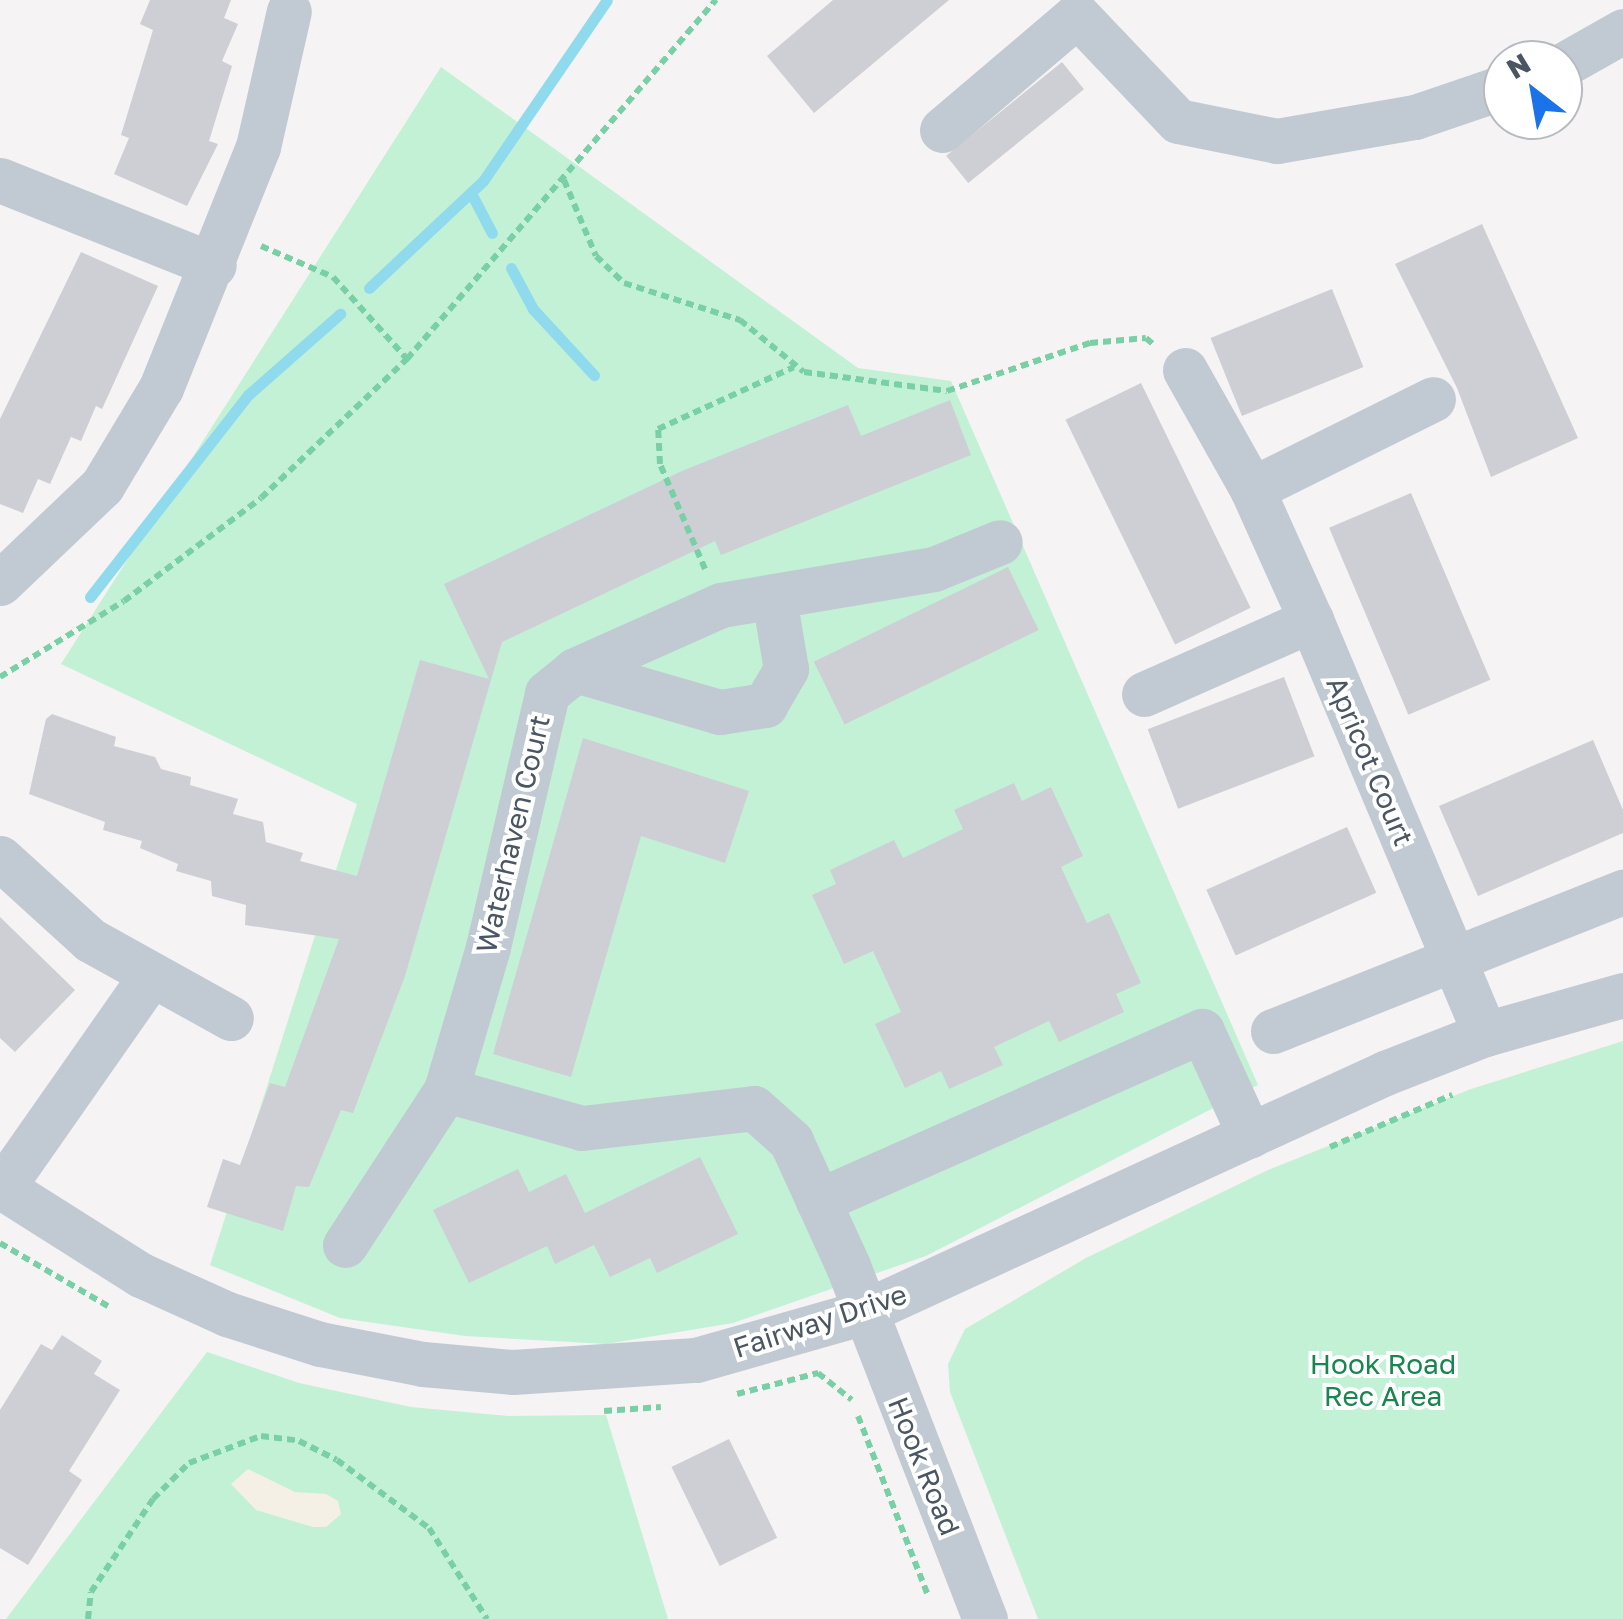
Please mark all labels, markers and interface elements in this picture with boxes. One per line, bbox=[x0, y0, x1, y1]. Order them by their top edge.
north arrow bbox=[1483, 40, 1583, 140]
text: N bbox=[1501, 46, 1536, 85]
street label: Apricot Court bbox=[1319, 672, 1421, 850]
street label: Waterhaven Court bbox=[469, 712, 557, 956]
street label: Fairway Drive bbox=[729, 1277, 911, 1365]
park label: Hook Road Rec Area bbox=[1310, 1347, 1456, 1413]
street label: Hook Road bbox=[881, 1392, 967, 1540]

